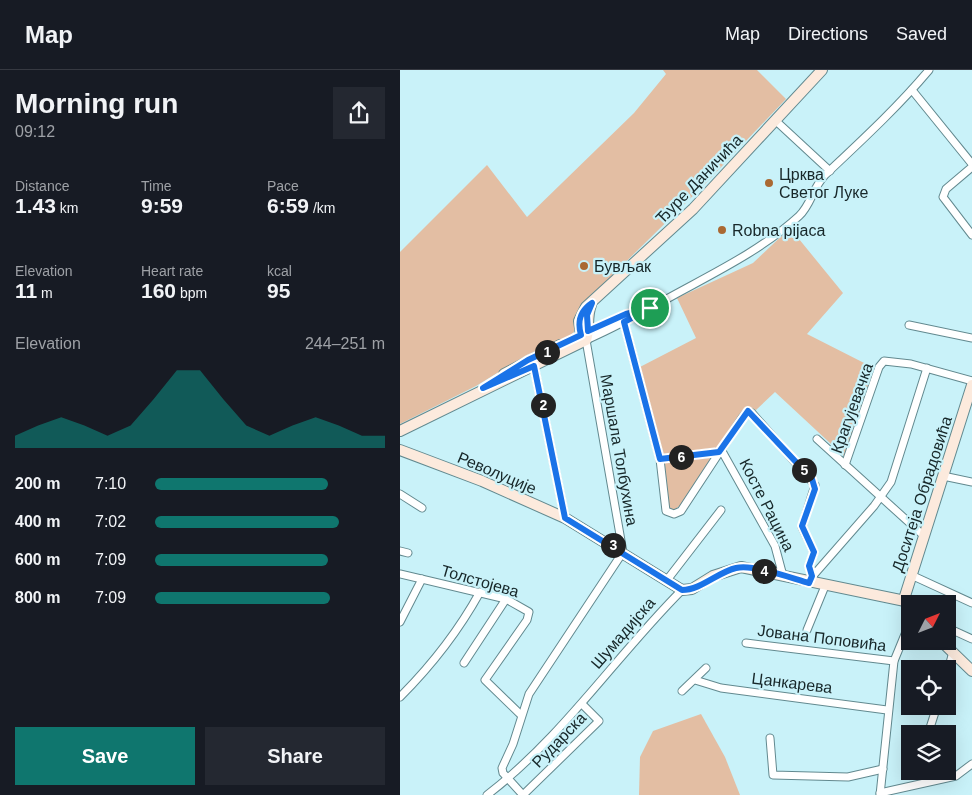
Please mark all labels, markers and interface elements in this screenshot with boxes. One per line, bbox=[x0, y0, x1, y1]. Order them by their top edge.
text: Map bbox=[25, 21, 73, 48]
text: Map bbox=[725, 24, 760, 44]
text: Directions bbox=[788, 24, 868, 44]
text: Saved bbox=[896, 24, 947, 44]
button: share bbox=[333, 87, 385, 139]
text: Morning run bbox=[15, 88, 178, 119]
text: 09:12 bbox=[15, 123, 55, 140]
street label: Ђуре Даничића bbox=[652, 131, 746, 227]
place label: Црква Светог Луке bbox=[779, 166, 868, 201]
marker: Црква Светог Луке bbox=[763, 177, 775, 189]
text: Distance bbox=[15, 178, 69, 194]
text: Time bbox=[141, 178, 172, 194]
text: Pace bbox=[267, 178, 299, 194]
text: 1.43 bbox=[15, 194, 56, 217]
text: 9:59 bbox=[141, 194, 183, 217]
text: 6:59 bbox=[267, 194, 309, 217]
text: km bbox=[56, 200, 78, 216]
text: /km bbox=[309, 200, 335, 216]
place label: Robna pijaca bbox=[732, 222, 826, 239]
marker: Robna pijaca bbox=[716, 224, 728, 236]
place label: Бувљак bbox=[594, 258, 652, 275]
marker: Бувљак bbox=[578, 260, 590, 272]
text: Elevation bbox=[15, 263, 73, 279]
text: Heart rate bbox=[141, 263, 203, 279]
text: kcal bbox=[267, 263, 292, 279]
text: 11 bbox=[15, 279, 37, 302]
text: 160 bbox=[141, 279, 176, 302]
text: 95 bbox=[267, 279, 290, 302]
text: m bbox=[37, 285, 53, 301]
text: bpm bbox=[176, 285, 207, 301]
pin bbox=[629, 287, 671, 329]
icon: arrive bbox=[636, 294, 664, 322]
text: Elevation bbox=[15, 335, 81, 352]
text: 244–251 m bbox=[305, 335, 385, 352]
pin: 1 bbox=[534, 340, 560, 364]
text: 1 bbox=[544, 344, 551, 360]
street label: Крагујевачка bbox=[828, 360, 876, 455]
street label: Маршала Толбухина bbox=[597, 373, 641, 527]
pin: 2 bbox=[530, 392, 556, 418]
text: 2 bbox=[540, 397, 547, 413]
street label: Доситеја Обрадовића bbox=[889, 414, 955, 574]
pin: 6 bbox=[668, 444, 694, 470]
street label: Револуције bbox=[455, 449, 539, 497]
text: 6 bbox=[678, 449, 685, 465]
street label: Косте Рацина bbox=[736, 456, 798, 554]
pin: 5 bbox=[792, 458, 816, 482]
text: 5 bbox=[801, 462, 808, 478]
text: 200 m bbox=[15, 475, 60, 492]
text: 7:10 bbox=[95, 475, 126, 492]
text: 400 m bbox=[15, 513, 60, 530]
text: 7:02 bbox=[95, 513, 126, 530]
pin: 3 bbox=[600, 532, 626, 558]
text: 3 bbox=[610, 537, 617, 553]
text: 600 m bbox=[15, 551, 60, 568]
text: 7:09 bbox=[95, 551, 126, 568]
pin: 4 bbox=[752, 558, 776, 584]
street label: Толстојева bbox=[439, 562, 521, 600]
text: 4 bbox=[761, 563, 768, 579]
text: 800 m bbox=[15, 589, 60, 606]
text: 7:09 bbox=[95, 589, 126, 606]
street label: Шумадијска bbox=[588, 594, 658, 672]
north arrow bbox=[901, 595, 956, 650]
map controls bbox=[901, 595, 956, 780]
street label: Јована Поповића bbox=[757, 622, 887, 654]
button: locate bbox=[901, 660, 956, 715]
street label: Цанкарева bbox=[751, 670, 833, 696]
street label: Рударска bbox=[529, 709, 589, 771]
button: layers bbox=[901, 725, 956, 780]
button: Save bbox=[15, 727, 195, 785]
button: Share bbox=[205, 727, 385, 785]

